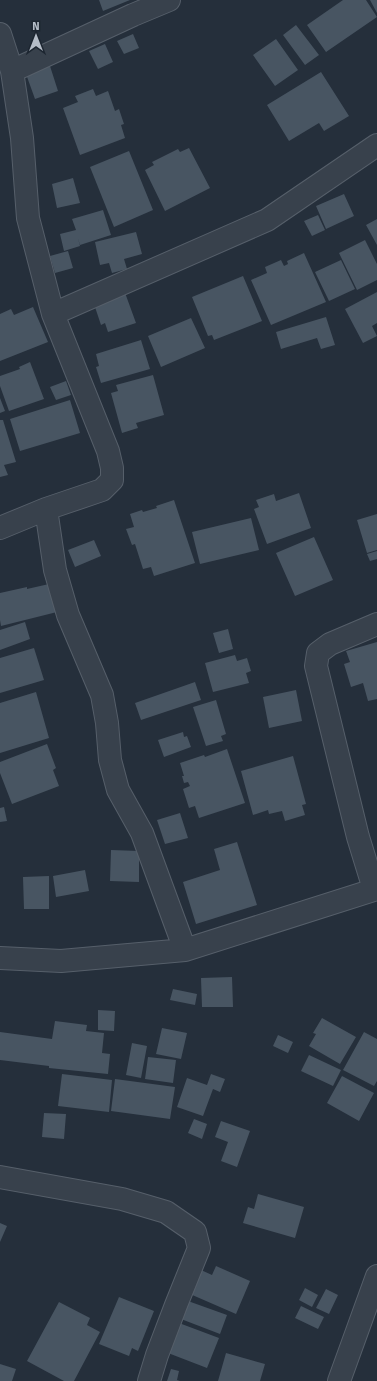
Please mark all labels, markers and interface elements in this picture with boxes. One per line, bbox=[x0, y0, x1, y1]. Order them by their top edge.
north arrow bbox=[16, 16, 56, 56]
text: N bbox=[32, 20, 40, 33]

